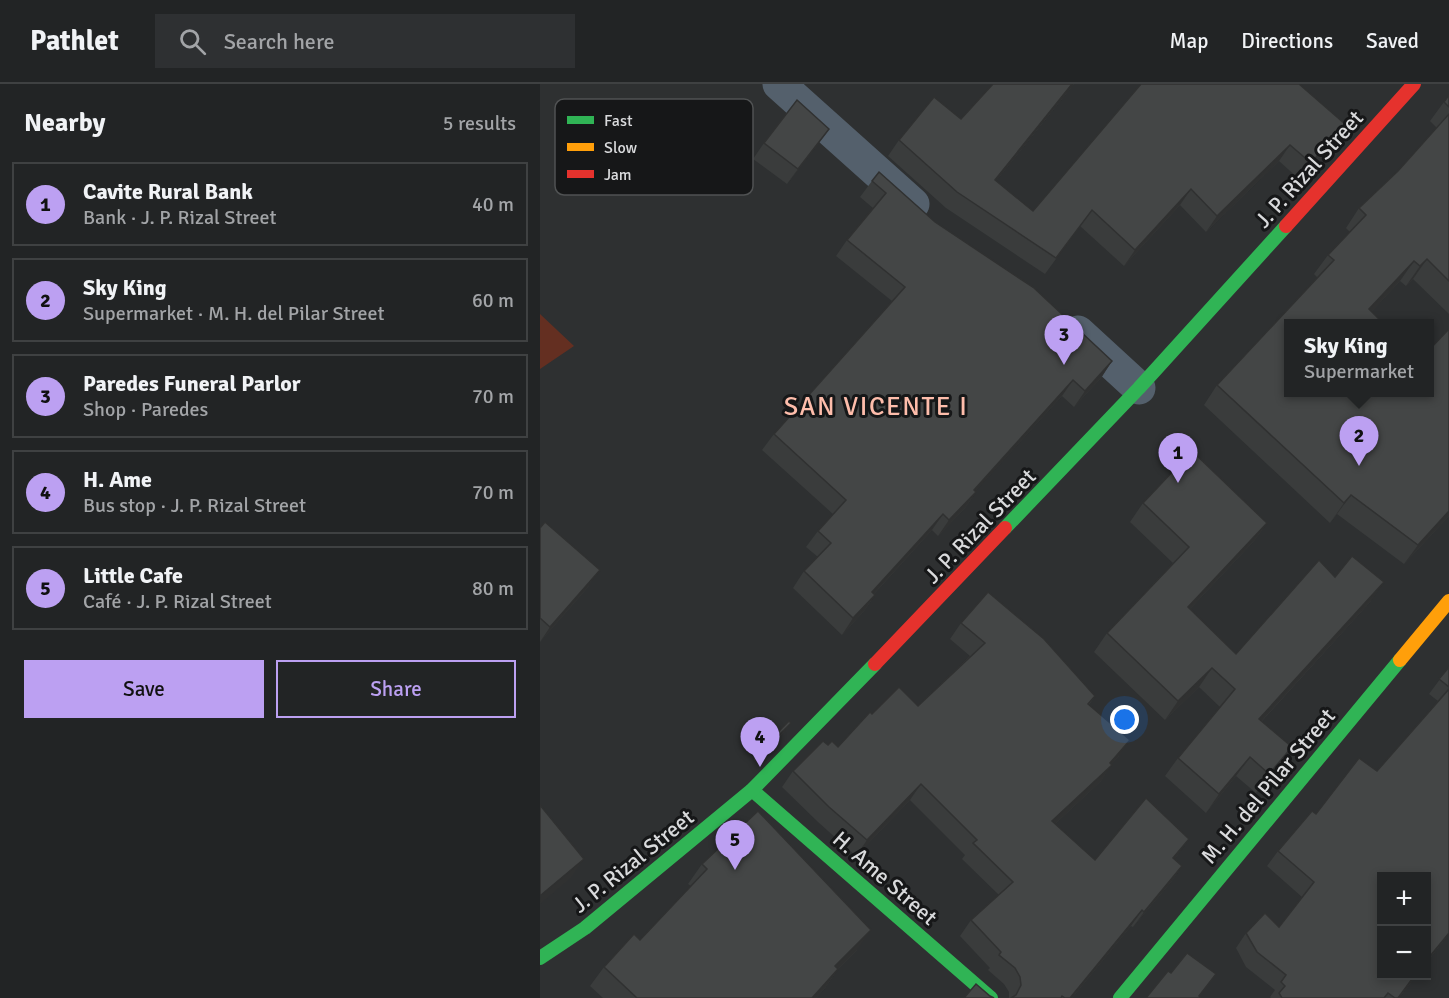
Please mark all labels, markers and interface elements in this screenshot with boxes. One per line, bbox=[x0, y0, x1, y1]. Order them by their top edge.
search box bbox=[155, 14, 575, 68]
text: Pathlet bbox=[30, 24, 119, 58]
icon: search bbox=[176, 25, 209, 58]
text: Search here bbox=[224, 28, 335, 55]
text: Map bbox=[1170, 28, 1208, 54]
text: Directions bbox=[1241, 28, 1333, 54]
text: Saved bbox=[1366, 28, 1419, 54]
legend bbox=[555, 99, 753, 195]
street label: J. P. Rizal Street bbox=[1249, 104, 1369, 233]
text: Nearby bbox=[24, 107, 105, 139]
text: 5 results bbox=[443, 111, 516, 136]
text: Fast bbox=[604, 111, 633, 131]
text: Slow bbox=[604, 138, 638, 158]
text: Jam bbox=[604, 165, 632, 185]
text: Cavite Rural Bank bbox=[83, 178, 253, 205]
text: 1 bbox=[40, 192, 51, 217]
text: 40 m bbox=[472, 192, 514, 217]
text: Bank · J. P. Rizal Street bbox=[83, 205, 276, 230]
text: Sky King bbox=[83, 274, 167, 301]
text: 2 bbox=[40, 288, 51, 313]
text: 60 m bbox=[472, 288, 514, 313]
text: Supermarket · M. H. del Pilar Street bbox=[83, 301, 385, 326]
pin: 3 bbox=[1044, 316, 1084, 365]
popup bbox=[1284, 319, 1434, 397]
text: Sky King bbox=[1304, 332, 1388, 359]
text: Supermarket bbox=[1304, 359, 1414, 384]
text: Paredes Funeral Parlor bbox=[83, 370, 301, 397]
text: 3 bbox=[40, 384, 51, 409]
text: 70 m bbox=[472, 384, 514, 409]
district label: SAN VICENTE I bbox=[784, 391, 968, 423]
text: Shop · Paredes bbox=[83, 397, 208, 422]
pin: 2 bbox=[1340, 416, 1378, 466]
pin: 1 bbox=[1158, 434, 1198, 483]
street label: J. P. Rizal Street bbox=[919, 463, 1042, 589]
text: H. Ame bbox=[83, 466, 152, 493]
text: 4 bbox=[40, 480, 51, 505]
text: 70 m bbox=[472, 480, 514, 505]
text: Bus stop · J. P. Rizal Street bbox=[83, 493, 306, 518]
text: Little Cafe bbox=[83, 562, 183, 589]
text: 5 bbox=[40, 576, 51, 601]
text: 80 m bbox=[472, 576, 514, 601]
text: Café · J. P. Rizal Street bbox=[83, 589, 272, 614]
button: Save bbox=[24, 660, 264, 718]
button: Share bbox=[276, 660, 516, 718]
street label: M. H. del Pilar Street bbox=[1195, 703, 1341, 869]
your location bbox=[1110, 705, 1139, 734]
pin: 4 bbox=[740, 718, 780, 767]
street label: J. P. Rizal Street bbox=[567, 803, 700, 918]
pin: 5 bbox=[716, 820, 754, 870]
street label: H. Ame Street bbox=[827, 825, 943, 931]
map controls bbox=[1377, 872, 1431, 980]
button: + bbox=[1377, 872, 1431, 926]
button: − bbox=[1377, 926, 1431, 980]

